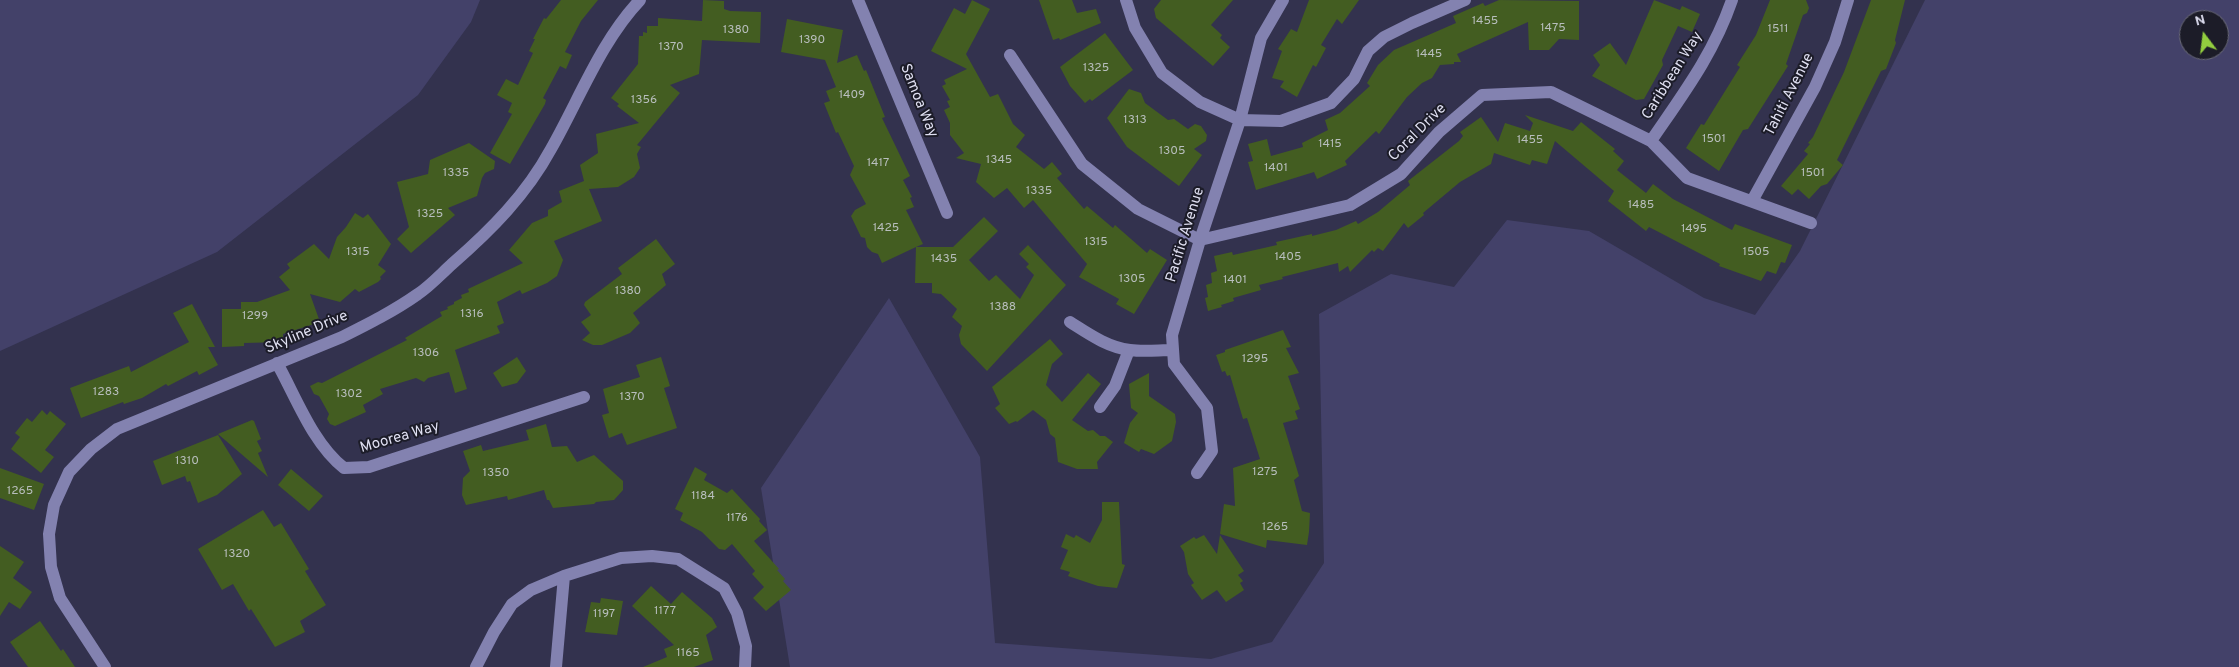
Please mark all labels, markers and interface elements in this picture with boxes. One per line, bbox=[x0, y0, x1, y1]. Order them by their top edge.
north arrow bbox=[2179, 10, 2229, 60]
text: N bbox=[2193, 11, 2207, 31]
house number: 1455 bbox=[1472, 15, 1498, 29]
house number: 1475 bbox=[1540, 22, 1566, 36]
house number: 1511 bbox=[1768, 23, 1788, 37]
house number: 1380 bbox=[723, 24, 749, 38]
street label: Caribbean Way bbox=[1639, 29, 1707, 123]
house number: 1390 bbox=[799, 34, 825, 48]
house number: 1370 bbox=[658, 41, 684, 55]
house number: 1445 bbox=[1416, 48, 1442, 62]
street label: Tahiti Avenue bbox=[1761, 50, 1819, 140]
street label: Samoa Way bbox=[895, 61, 941, 141]
house number: 1325 bbox=[1083, 62, 1109, 76]
house number: 1409 bbox=[839, 89, 865, 103]
house number: 1356 bbox=[631, 94, 657, 108]
street label: Coral Drive bbox=[1385, 100, 1451, 166]
house number: 1313 bbox=[1123, 114, 1147, 128]
house number: 1501 bbox=[1702, 133, 1726, 147]
house number: 1455 bbox=[1517, 134, 1543, 148]
house number: 1415 bbox=[1318, 138, 1342, 152]
house number: 1305 bbox=[1159, 145, 1185, 159]
house number: 1345 bbox=[986, 154, 1012, 168]
house number: 1417 bbox=[867, 157, 889, 171]
house number: 1401 bbox=[1264, 162, 1288, 176]
house number: 1335 bbox=[443, 167, 469, 181]
house number: 1501 bbox=[1801, 167, 1825, 181]
house number: 1335 bbox=[1026, 185, 1052, 199]
street label: Pacific Avenue bbox=[1163, 185, 1209, 285]
house number: 1485 bbox=[1628, 199, 1654, 213]
house number: 1325 bbox=[417, 208, 443, 222]
house number: 1425 bbox=[873, 222, 899, 236]
house number: 1495 bbox=[1681, 223, 1707, 237]
house number: 1315 bbox=[1084, 236, 1108, 250]
house number: 1315 bbox=[346, 246, 370, 260]
house number: 1505 bbox=[1742, 246, 1770, 260]
house number: 1405 bbox=[1275, 251, 1301, 265]
house number: 1435 bbox=[931, 253, 957, 267]
house number: 1305 bbox=[1119, 273, 1145, 287]
house number: 1401 bbox=[1223, 274, 1247, 288]
house number: 1380 bbox=[615, 285, 641, 299]
house number: 1388 bbox=[990, 301, 1016, 315]
street label: Skyline Drive bbox=[263, 307, 351, 359]
house number: 1316 bbox=[460, 308, 484, 322]
house number: 1299 bbox=[242, 310, 268, 324]
house number: 1306 bbox=[413, 347, 439, 361]
house number: 1295 bbox=[1242, 353, 1268, 367]
house number: 1283 bbox=[93, 386, 119, 400]
house number: 1302 bbox=[336, 388, 362, 402]
house number: 1370 bbox=[619, 391, 645, 405]
street label: Moorea Way bbox=[358, 418, 442, 458]
house number: 1310 bbox=[175, 455, 199, 469]
house number: 1275 bbox=[1252, 466, 1278, 480]
house number: 1350 bbox=[483, 467, 509, 481]
house number: 1265 bbox=[7, 485, 33, 499]
house number: 1184 bbox=[691, 490, 715, 504]
house number: 1176 bbox=[726, 512, 748, 526]
house number: 1265 bbox=[1262, 521, 1288, 535]
house number: 1320 bbox=[224, 548, 250, 562]
house number: 1177 bbox=[654, 605, 676, 619]
house number: 1197 bbox=[593, 608, 615, 622]
house number: 1165 bbox=[676, 647, 700, 661]

